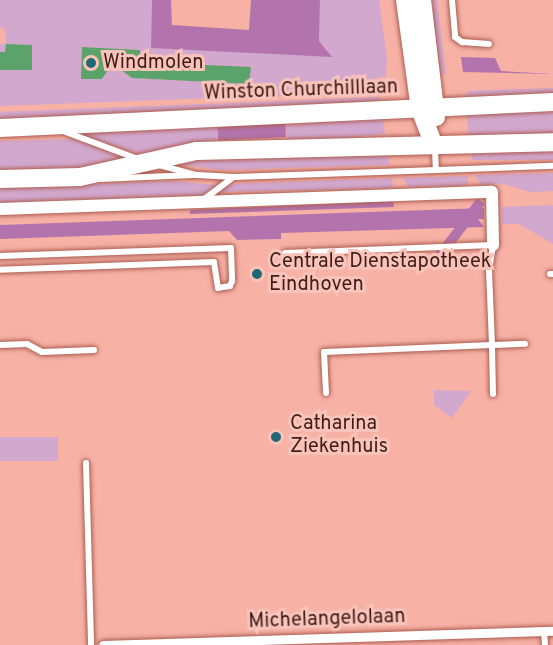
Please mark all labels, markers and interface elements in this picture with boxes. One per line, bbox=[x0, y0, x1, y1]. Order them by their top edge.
place label: Windmolen bbox=[103, 51, 204, 75]
marker: Windmolen bbox=[84, 56, 98, 70]
street label: Winston Churchilllaan bbox=[203, 76, 399, 106]
place label: Centrale Dienstapotheek Eindhoven bbox=[269, 250, 491, 297]
marker: Centrale Dienstapotheek Eindhoven bbox=[250, 267, 264, 281]
place label: Catharina Ziekenhuis bbox=[290, 413, 388, 460]
marker: Catharina Ziekenhuis bbox=[267, 428, 285, 446]
street label: Michelangelolaan bbox=[248, 605, 406, 635]

